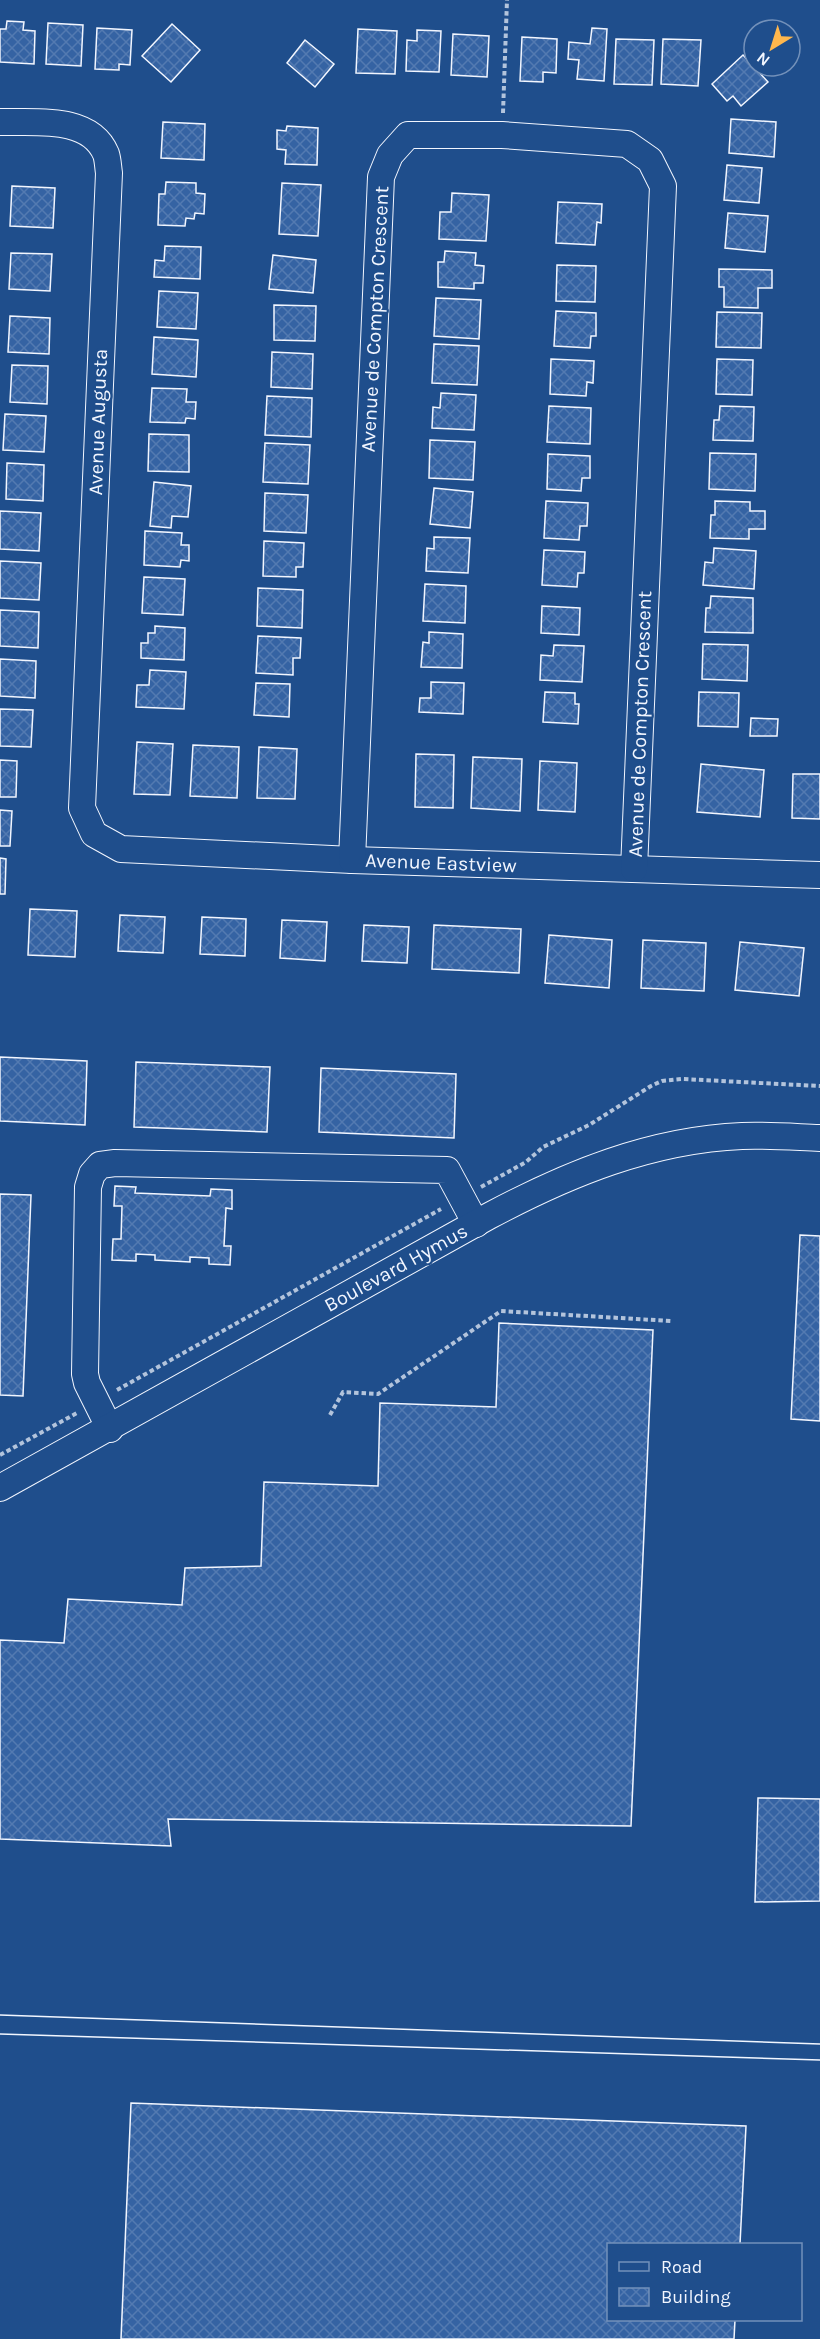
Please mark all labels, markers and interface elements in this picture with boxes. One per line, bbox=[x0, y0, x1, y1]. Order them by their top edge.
north arrow bbox=[742, 18, 802, 78]
text: N bbox=[753, 48, 773, 70]
street label: Avenue de Compton Crescent bbox=[357, 185, 393, 453]
street label: Avenue Augusta bbox=[84, 348, 112, 496]
street label: Avenue de Compton Crescent bbox=[624, 590, 656, 858]
street label: Avenue Eastview bbox=[365, 849, 518, 877]
street label: Boulevard Hymus bbox=[320, 1219, 472, 1317]
legend bbox=[607, 2243, 802, 2321]
text: Road bbox=[661, 2256, 702, 2278]
text: Building bbox=[661, 2286, 731, 2308]

